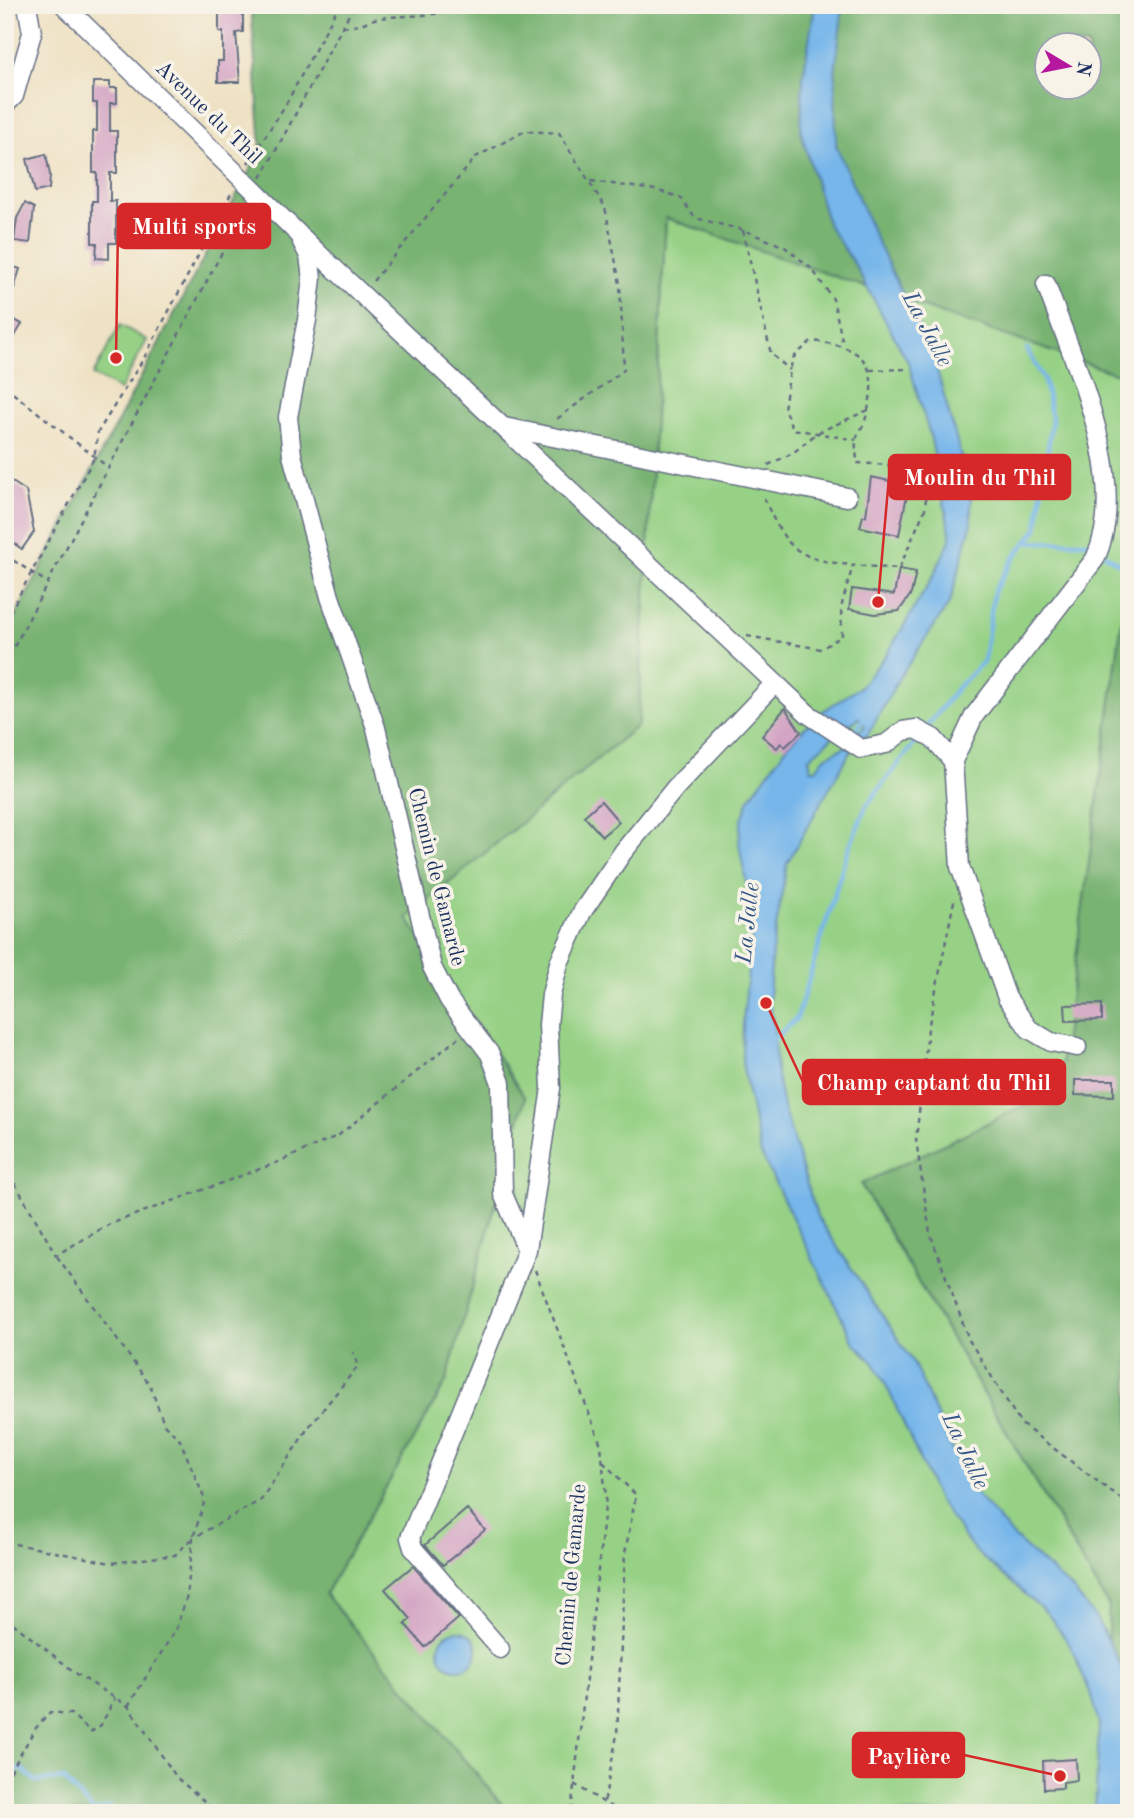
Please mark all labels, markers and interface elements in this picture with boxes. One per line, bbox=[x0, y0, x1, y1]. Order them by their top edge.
north arrow bbox=[1032, 32, 1102, 102]
street label: Avenue du Thil bbox=[151, 57, 265, 169]
text: N bbox=[1072, 60, 1093, 78]
callout: Multi sports bbox=[118, 204, 270, 248]
text: Multi sports bbox=[132, 216, 256, 239]
water label: La Jalle bbox=[897, 287, 956, 371]
callout: Moulin du Thil bbox=[889, 455, 1070, 499]
text: Moulin du Thil bbox=[904, 467, 1056, 490]
street label: Chemin de Gamarde bbox=[404, 786, 468, 968]
water label: La Jalle bbox=[732, 881, 764, 966]
callout: Champ captant du Thil bbox=[803, 1060, 1065, 1104]
text: Champ captant du Thil bbox=[817, 1072, 1051, 1095]
water label: La Jalle bbox=[937, 1408, 993, 1493]
street label: Chemin de Gamarde bbox=[554, 1483, 590, 1667]
callout: Paylière bbox=[853, 1733, 964, 1777]
text: Paylière bbox=[867, 1746, 951, 1769]

